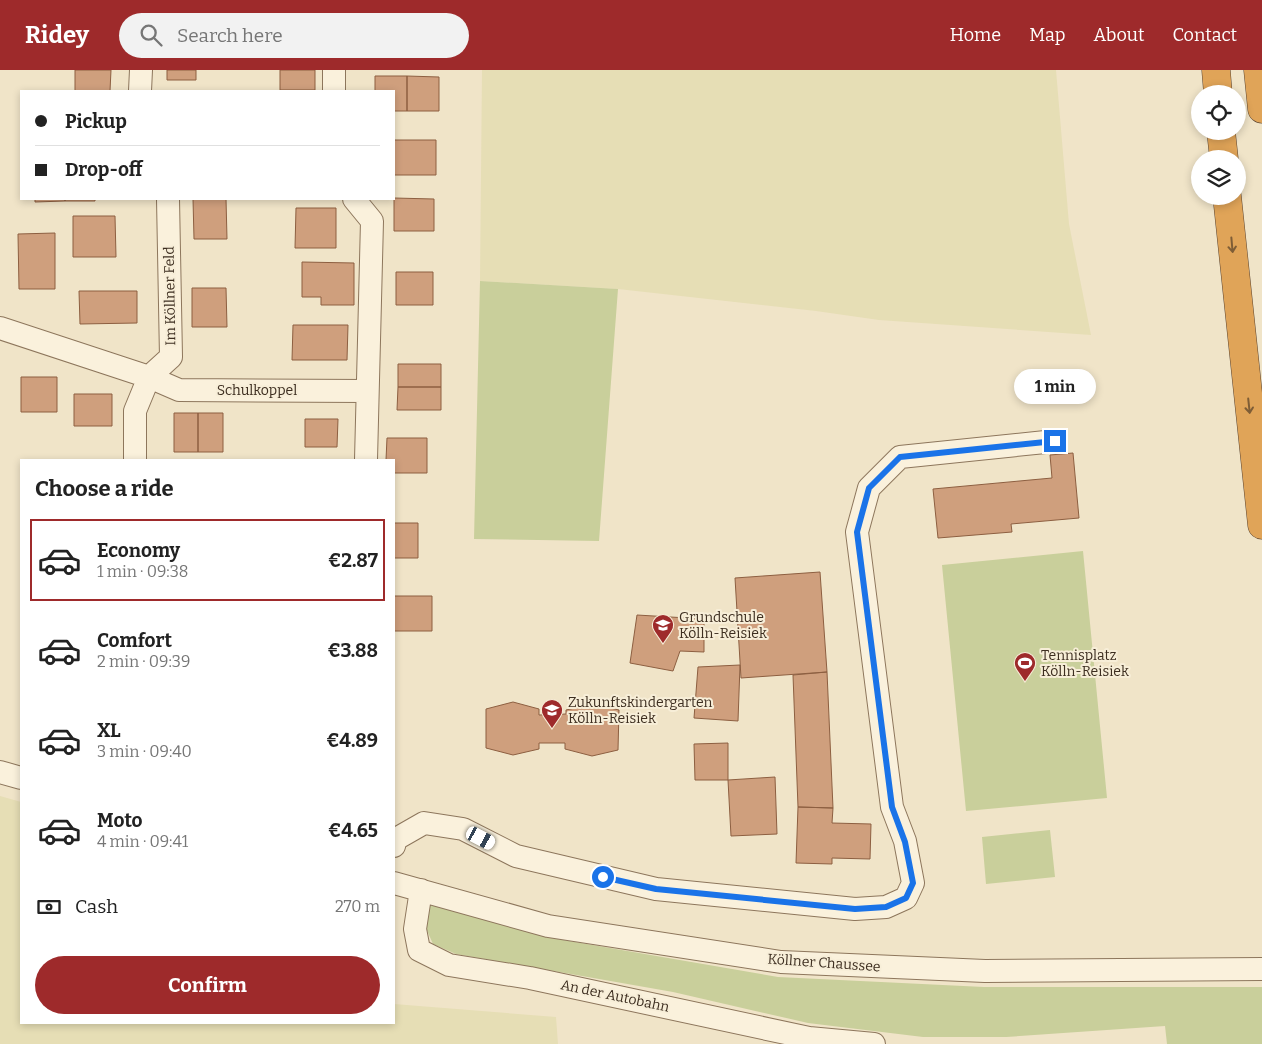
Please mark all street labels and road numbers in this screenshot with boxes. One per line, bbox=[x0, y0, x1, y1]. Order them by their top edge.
street label: Im Köllner Feld bbox=[161, 246, 179, 346]
street label: Schulkoppel bbox=[217, 382, 297, 399]
street label: Köllner Chaussee bbox=[767, 951, 881, 975]
street label: An der Autobahn bbox=[559, 976, 671, 1016]

